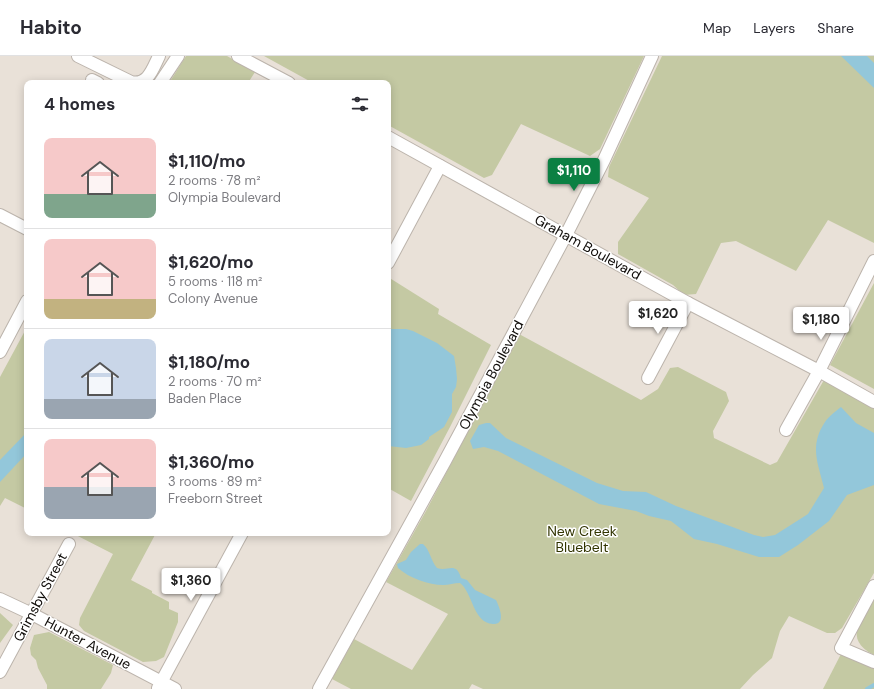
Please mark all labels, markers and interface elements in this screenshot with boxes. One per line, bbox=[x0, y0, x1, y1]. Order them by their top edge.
text: Habito bbox=[20, 15, 82, 40]
text: Map bbox=[703, 19, 731, 37]
text: Layers bbox=[753, 19, 795, 37]
text: Share bbox=[817, 19, 854, 37]
text: 4 homes bbox=[44, 93, 115, 115]
icon: filters bbox=[349, 93, 371, 115]
text: $1,110/mo bbox=[168, 150, 246, 172]
icon: home bbox=[76, 154, 124, 202]
pin: $1,110 bbox=[541, 158, 607, 192]
text: $1,110 bbox=[557, 162, 591, 179]
text: 2 rooms · 78 m² bbox=[168, 172, 260, 189]
text: Olympia Boulevard bbox=[168, 189, 281, 206]
street label: Graham Boulevard bbox=[532, 210, 644, 284]
text: $1,620/mo bbox=[168, 251, 254, 273]
icon: home bbox=[76, 255, 124, 303]
text: 5 rooms · 118 m² bbox=[168, 273, 262, 290]
text: Colony Avenue bbox=[168, 290, 258, 307]
pin: $1,620 bbox=[625, 301, 691, 335]
text: $1,620 bbox=[638, 305, 678, 322]
pin: $1,180 bbox=[788, 307, 854, 341]
text: $1,180 bbox=[802, 311, 840, 328]
street label: Olympia Boulevard bbox=[455, 317, 527, 433]
text: $1,180/mo bbox=[168, 351, 250, 373]
icon: home bbox=[76, 355, 124, 403]
text: 2 rooms · 70 m² bbox=[168, 373, 262, 390]
text: Baden Place bbox=[168, 390, 242, 407]
text: $1,360/mo bbox=[168, 451, 254, 473]
icon: home bbox=[76, 455, 124, 503]
text: 3 rooms · 89 m² bbox=[168, 473, 262, 490]
text: Freeborn Street bbox=[168, 490, 263, 507]
park label: New Creek Bluebelt bbox=[547, 522, 617, 556]
street label: Grimsby Street bbox=[9, 549, 71, 645]
pin: $1,360 bbox=[158, 568, 224, 602]
text: $1,360 bbox=[170, 572, 212, 589]
street label: Hunter Avenue bbox=[42, 613, 134, 673]

